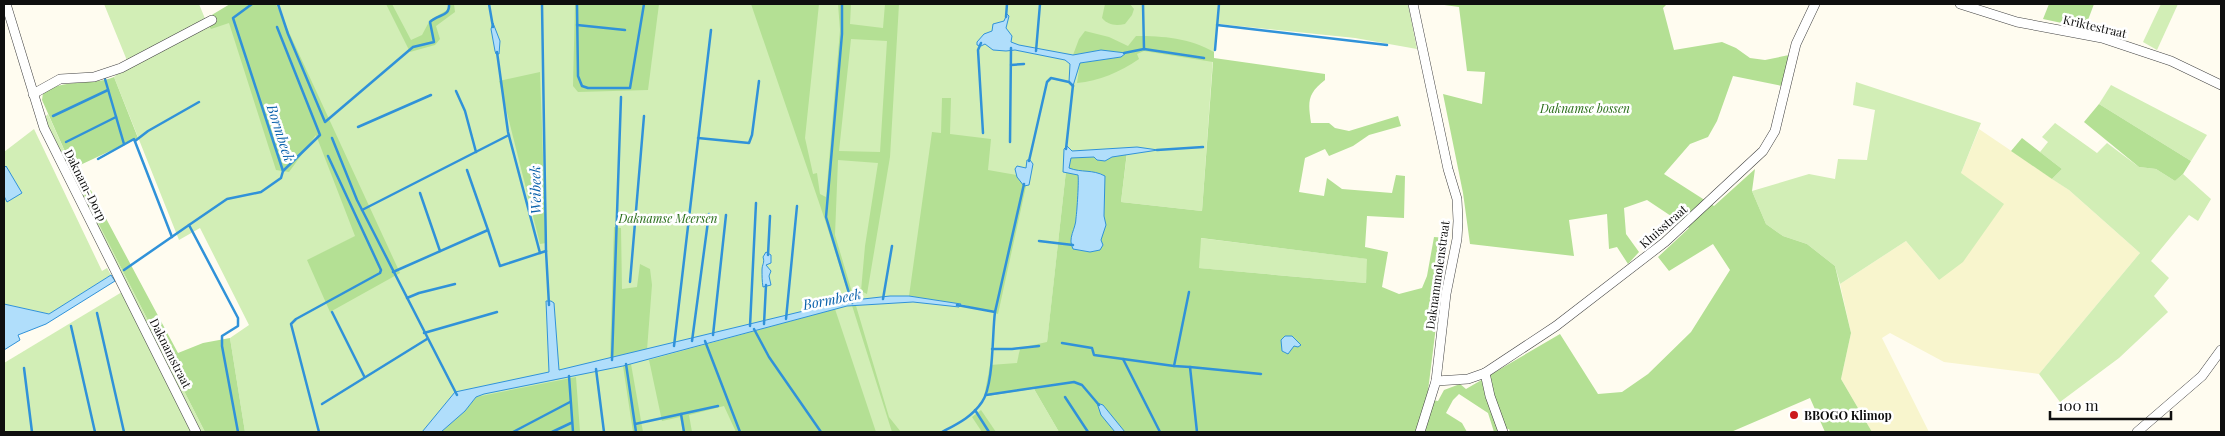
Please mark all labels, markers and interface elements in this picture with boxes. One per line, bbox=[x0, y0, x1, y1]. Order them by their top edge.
street label: Kriktestraat bbox=[2062, 11, 2129, 41]
park label: Daknamse bossen bbox=[1539, 100, 1630, 116]
water label: Bormbeek bbox=[263, 101, 299, 164]
street label: Daknam-Dorp bbox=[61, 146, 111, 224]
water label: Weibeek bbox=[525, 165, 545, 215]
street label: Kluisstraat bbox=[1636, 200, 1691, 251]
park label: Daknamse Meersen bbox=[617, 210, 718, 226]
street label: Daknammolenstraat bbox=[1421, 219, 1453, 330]
water label: Bormbeek bbox=[800, 284, 863, 314]
street label: Daknamstraat bbox=[147, 315, 196, 391]
scale bar bbox=[2050, 388, 2171, 420]
text: 100 m bbox=[2058, 395, 2099, 415]
place label: BBOGO Klimop bbox=[1804, 407, 1892, 423]
marker: BBOGO Klimop bbox=[1788, 409, 1800, 421]

